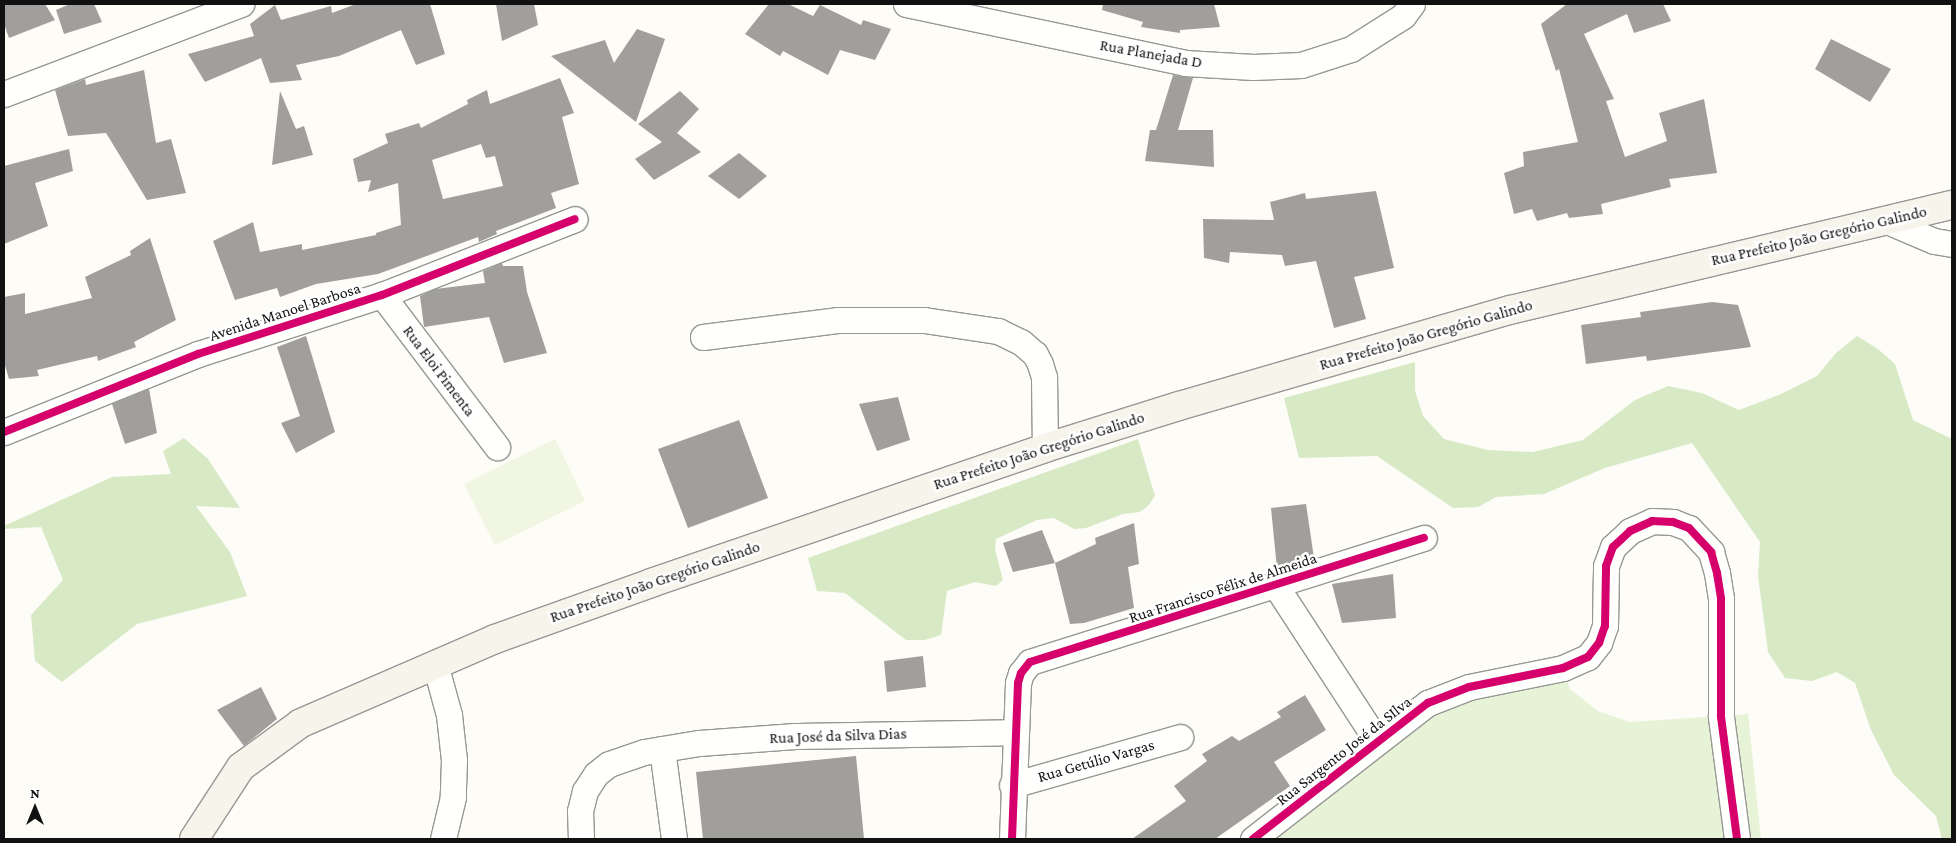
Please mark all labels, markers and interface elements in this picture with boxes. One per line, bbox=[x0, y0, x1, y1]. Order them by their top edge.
street label: Rua Planejada D bbox=[1098, 36, 1204, 72]
street label: Rua Prefeito João Gregório Galindo bbox=[1709, 202, 1929, 270]
street label: Avenida Manoel Barbosa bbox=[207, 279, 363, 345]
street label: Rua Prefeito João Gregório Galindo bbox=[1317, 295, 1535, 375]
street label: Rua Eloi Pimenta bbox=[399, 322, 479, 420]
street label: Rua Prefeito João Gregório Galindo bbox=[931, 408, 1147, 494]
street label: Rua Prefeito João Gregório Galindo bbox=[548, 537, 762, 627]
street label: Rua Francisco Félix de Almeida bbox=[1127, 549, 1319, 627]
street label: Rua Sargento José da SIlva bbox=[1273, 692, 1415, 810]
street label: Rua José da Silva Dias bbox=[769, 724, 907, 748]
street label: Rua Getúlio Vargas bbox=[1035, 735, 1157, 787]
north arrow bbox=[10, 783, 60, 833]
text: N bbox=[30, 785, 40, 801]

